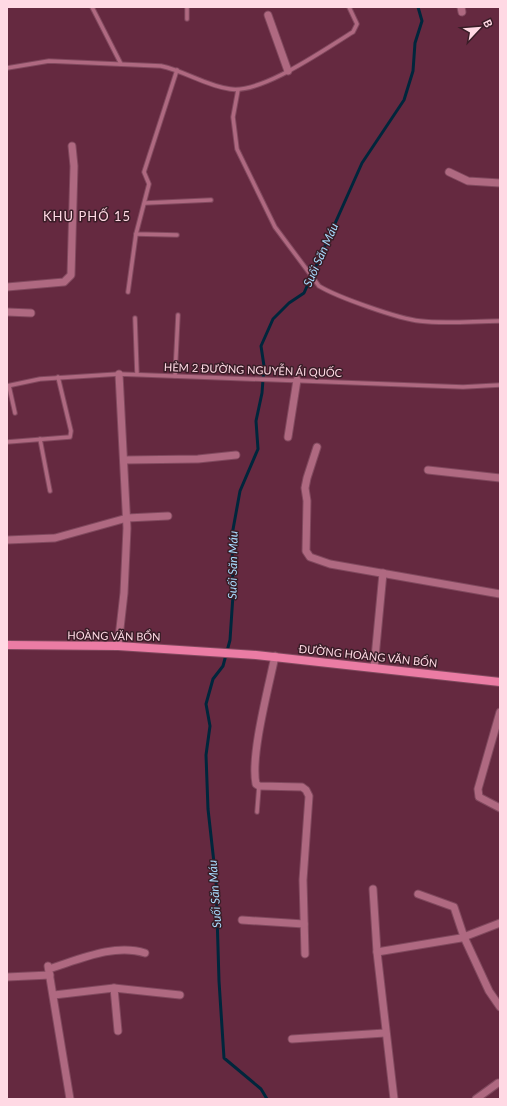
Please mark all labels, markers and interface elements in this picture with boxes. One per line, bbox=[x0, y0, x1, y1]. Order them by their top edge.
north arrow bbox=[459, 8, 499, 48]
text: B bbox=[481, 17, 496, 30]
district label: KHU PHỐ 15 bbox=[43, 207, 131, 224]
water label: Suối Săn Máu bbox=[300, 221, 341, 289]
street label: HẺM 2 ĐƯỜNG NGUYỄN ÁI QUỐC bbox=[164, 359, 343, 379]
water label: Suối Săn Máu bbox=[224, 531, 241, 599]
street label: HOÀNG VĂN BỔN bbox=[67, 627, 161, 643]
street label: ĐƯỜNG HOÀNG VĂN BỔN bbox=[298, 641, 438, 669]
water label: Suối Săn Máu bbox=[205, 860, 224, 929]

